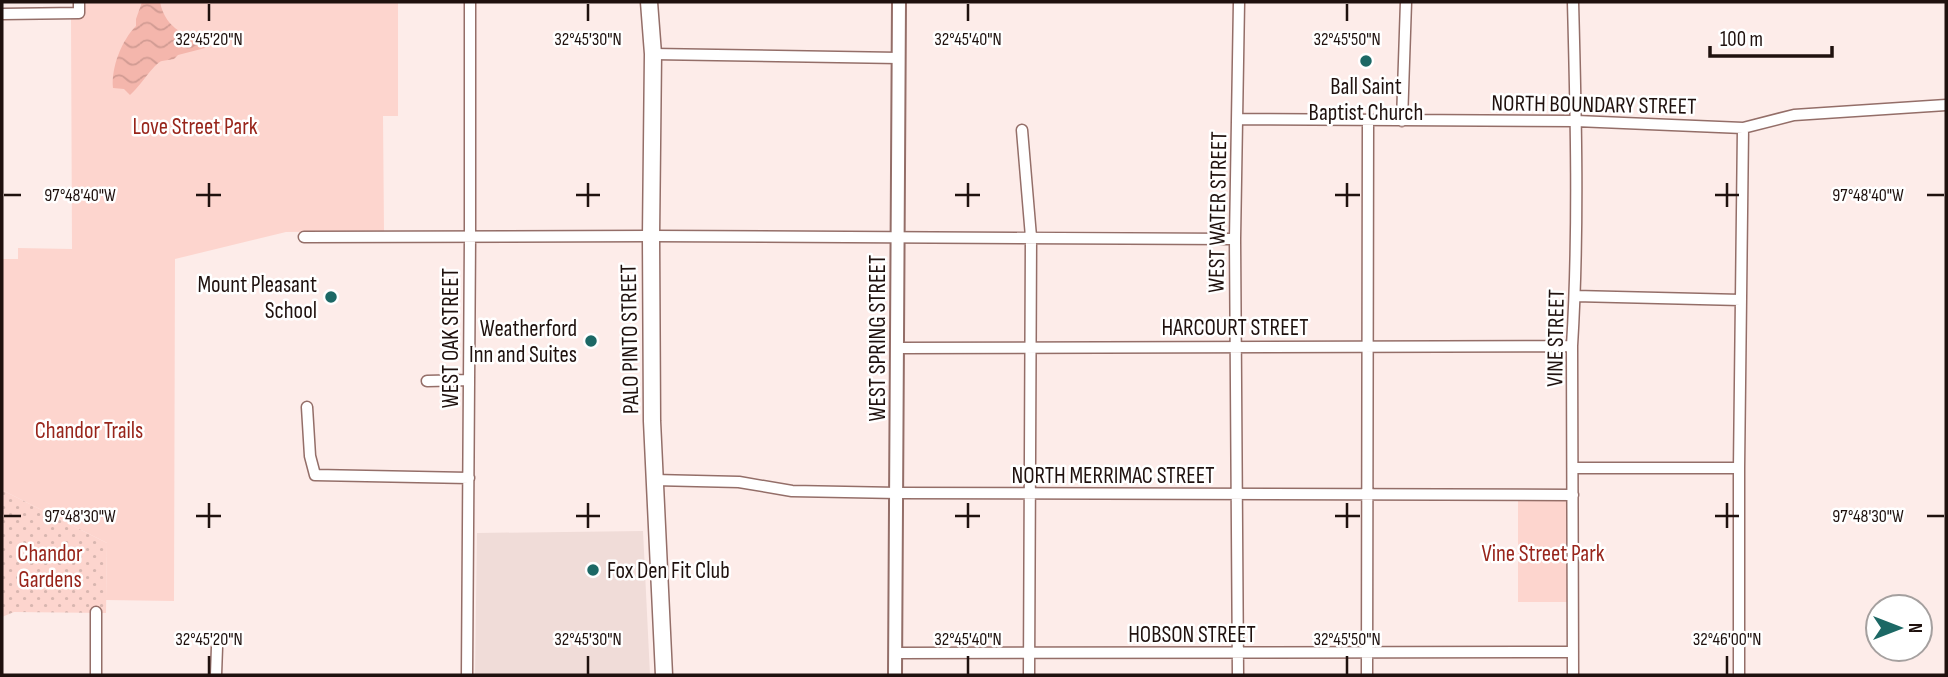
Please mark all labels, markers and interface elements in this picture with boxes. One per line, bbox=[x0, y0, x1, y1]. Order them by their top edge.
scale bar bbox=[1710, 14, 1832, 58]
text: 100 m bbox=[1720, 27, 1763, 52]
text: 32°45'20"N bbox=[175, 29, 243, 50]
text: 32°45'30"N bbox=[554, 29, 622, 50]
text: 32°45'40"N bbox=[934, 29, 1002, 50]
text: 32°45'50"N bbox=[1313, 29, 1381, 50]
marker: Ball Saint Baptist Church bbox=[1358, 53, 1374, 69]
place label: Ball Saint Baptist Church bbox=[1309, 73, 1423, 127]
street label: NORTH BOUNDARY STREET bbox=[1491, 89, 1697, 121]
park label: Love Street Park bbox=[132, 113, 258, 141]
street label: WEST WATER STREET bbox=[1203, 131, 1233, 293]
text: 97°48'40"W bbox=[44, 185, 116, 206]
text: 97°48'40"W bbox=[1832, 185, 1904, 206]
street label: WEST SPRING STREET bbox=[864, 255, 892, 421]
street label: PALO PINTO STREET bbox=[615, 264, 645, 414]
street label: WEST OAK STREET bbox=[437, 268, 465, 408]
place label: Mount Pleasant School bbox=[197, 271, 317, 325]
marker: Mount Pleasant School bbox=[323, 289, 339, 305]
street label: VINE STREET bbox=[1541, 289, 1571, 387]
street label: HARCOURT STREET bbox=[1162, 314, 1308, 342]
place label: Weatherford Inn and Suites bbox=[469, 315, 577, 369]
marker: Weatherford Inn and Suites bbox=[583, 333, 599, 349]
park label: Chandor Trails bbox=[35, 417, 143, 445]
street label: NORTH MERRIMAC STREET bbox=[1011, 462, 1215, 490]
text: 97°48'30"W bbox=[44, 506, 116, 527]
text: 97°48'30"W bbox=[1832, 506, 1904, 527]
park label: Chandor Gardens bbox=[17, 540, 83, 594]
park label: Vine Street Park bbox=[1481, 540, 1605, 568]
place label: Fox Den Fit Club bbox=[607, 557, 730, 585]
marker: Fox Den Fit Club bbox=[585, 562, 601, 578]
north arrow bbox=[1864, 593, 1934, 663]
street label: HOBSON STREET bbox=[1128, 621, 1256, 649]
text: N bbox=[1903, 623, 1926, 633]
text: 32°45'20"N bbox=[175, 629, 243, 650]
text: 32°45'30"N bbox=[554, 629, 622, 650]
text: 32°45'40"N bbox=[934, 629, 1002, 650]
text: 32°45'50"N bbox=[1313, 629, 1381, 650]
text: 32°46'00"N bbox=[1693, 629, 1761, 650]

